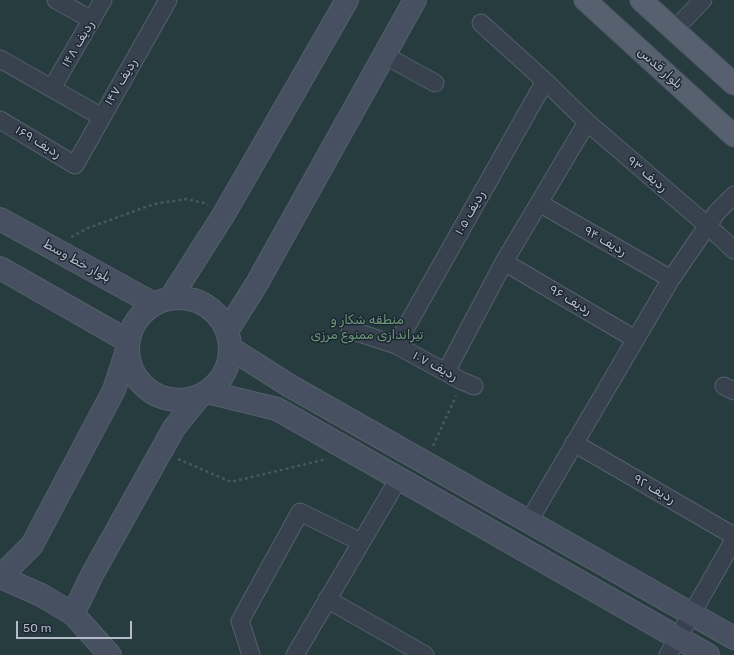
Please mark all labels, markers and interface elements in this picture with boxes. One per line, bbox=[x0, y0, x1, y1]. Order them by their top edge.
street label: ردیف ۱۴۸ bbox=[58, 18, 98, 70]
street label: بلوار قدس bbox=[634, 44, 686, 92]
street label: ردیف ۱۴۷ bbox=[101, 56, 141, 108]
street label: ردیف ۱۶۹ bbox=[12, 122, 64, 162]
street label: ردیف ۹۳ bbox=[624, 153, 670, 195]
street label: ردیف ۱۰۵ bbox=[451, 188, 489, 238]
street label: ردیف ۹۴ bbox=[581, 222, 629, 260]
street label: بلوار خط وسط bbox=[41, 236, 113, 286]
street label: ردیف ۹۶ bbox=[546, 282, 594, 318]
park label: منطقه شکار و تیراندازی ممنوع مرزی bbox=[311, 312, 423, 343]
street label: ردیف ۱۰۷ bbox=[410, 348, 460, 384]
street label: ردیف ۹۲ bbox=[630, 471, 678, 507]
scale bar bbox=[18, 613, 134, 639]
text: 50 m bbox=[23, 621, 51, 635]

